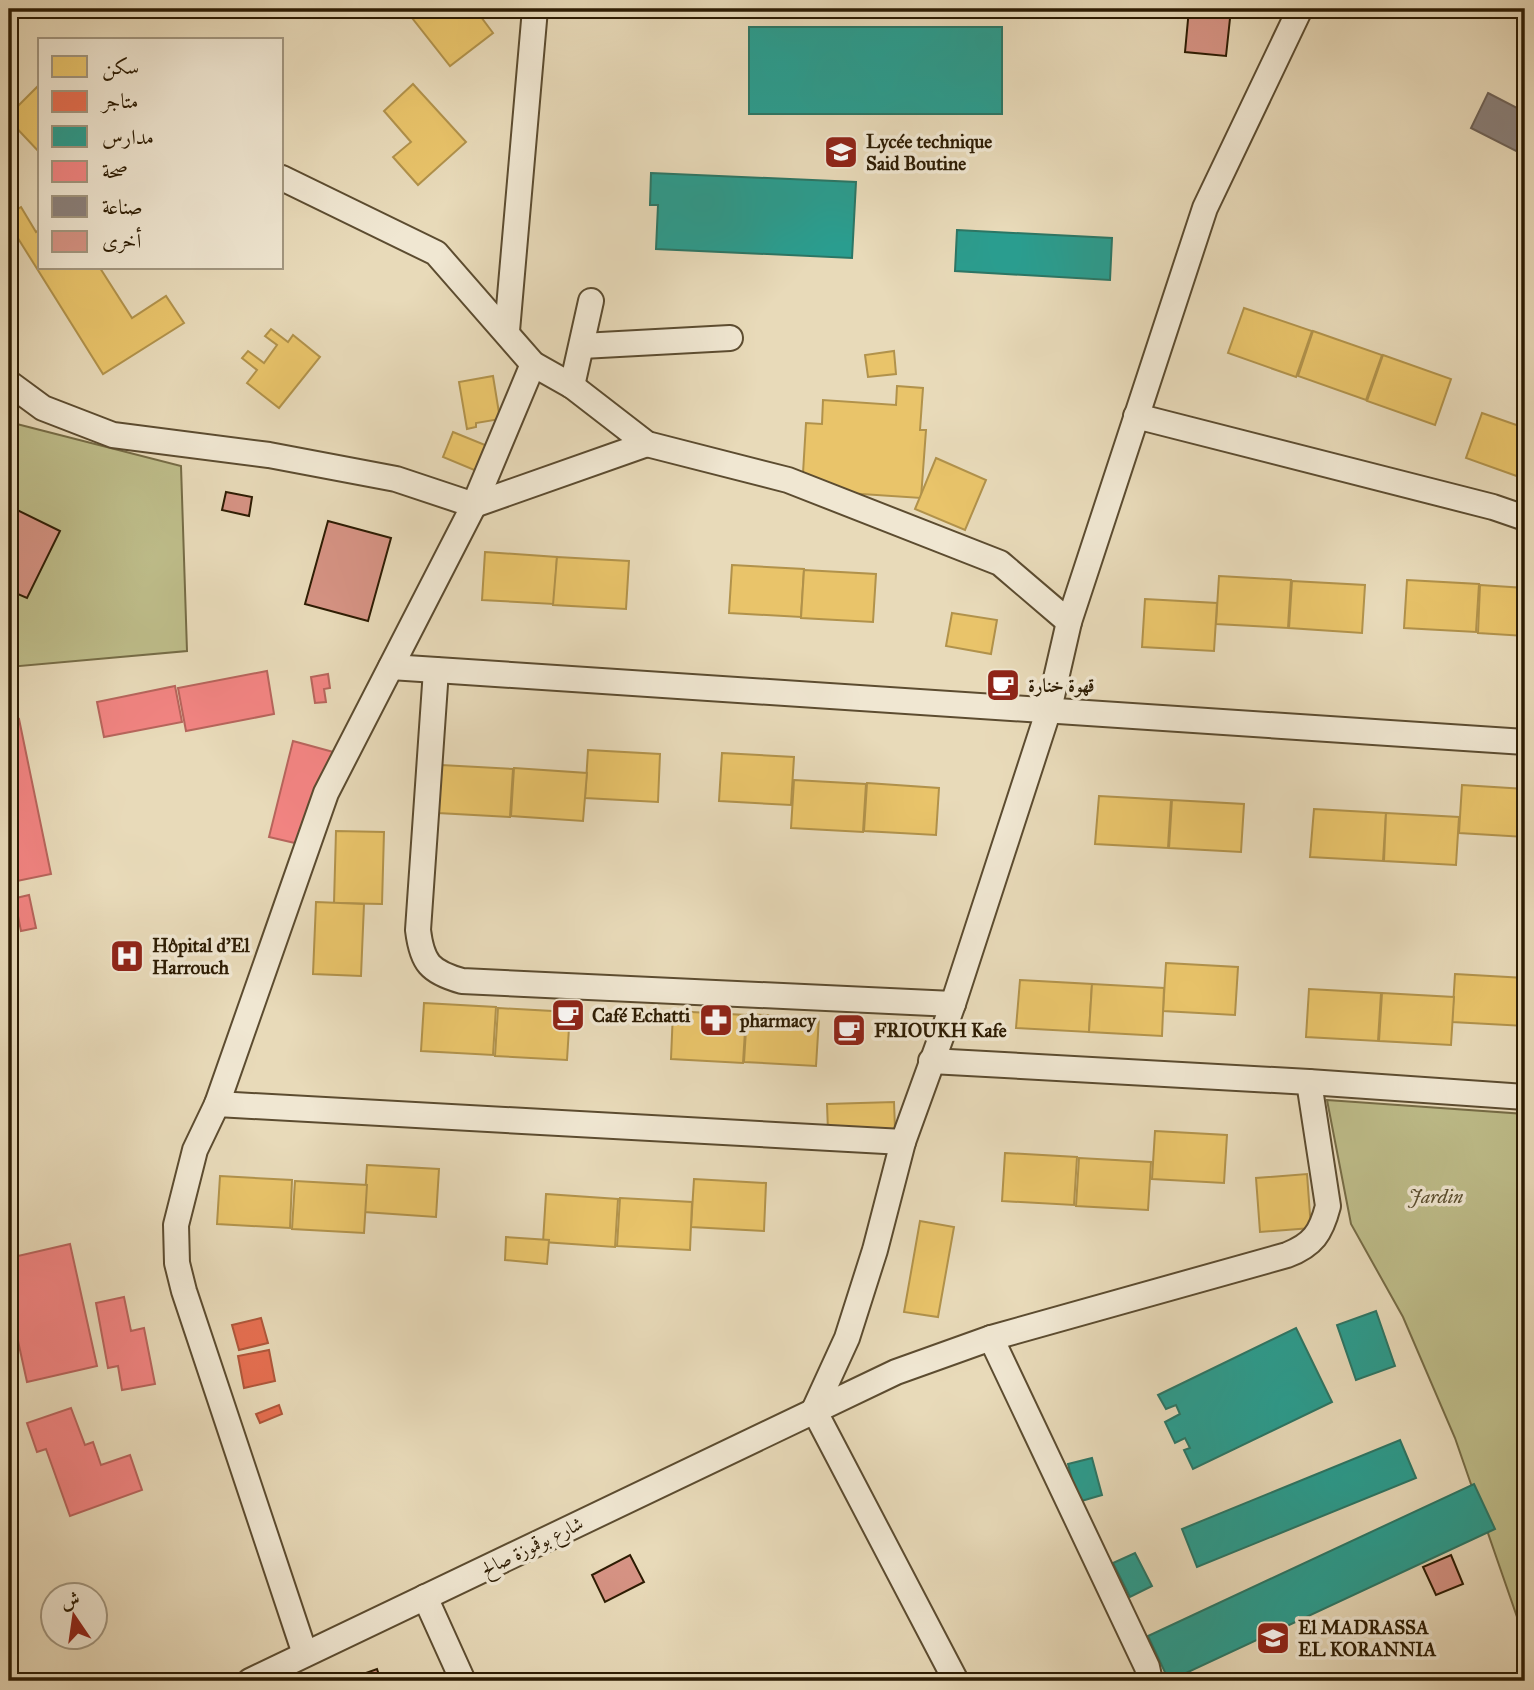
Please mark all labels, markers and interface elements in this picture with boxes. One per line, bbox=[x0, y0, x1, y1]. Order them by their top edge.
legend bbox=[38, 38, 284, 270]
text: سكن bbox=[102, 54, 139, 81]
text: متاجر bbox=[100, 88, 139, 114]
text: مدارس bbox=[102, 124, 154, 150]
place label: Lycée technique Said Boutine bbox=[866, 130, 992, 175]
school or university icon: Lycée technique Said Boutine bbox=[822, 133, 860, 171]
text: صحة bbox=[102, 158, 128, 184]
text: صناعة bbox=[102, 194, 143, 220]
text: أخرى bbox=[102, 226, 141, 254]
cafe icon: قهوة خنارة bbox=[984, 666, 1022, 704]
place label: قهوة خنارة bbox=[1028, 674, 1095, 698]
place label: Hôpital d'El Harrouch bbox=[152, 934, 250, 979]
hospital icon: Hôpital d'El Harrouch bbox=[108, 937, 146, 975]
cafe icon: Café Echatti bbox=[549, 996, 587, 1034]
pharmacy icon: pharmacy bbox=[697, 1001, 735, 1039]
place label: Café Echatti bbox=[592, 1004, 691, 1027]
place label: pharmacy bbox=[739, 1009, 817, 1033]
cafe icon: FRIOUKH Kafe bbox=[830, 1011, 868, 1049]
place label: FRIOUKH Kafe bbox=[874, 1019, 1007, 1042]
park label: Jardin bbox=[1408, 1185, 1463, 1208]
street label: شارع بوقموزة صالح bbox=[477, 1511, 589, 1585]
north arrow bbox=[38, 1582, 108, 1652]
text: ش bbox=[59, 1587, 82, 1613]
place label: El MADRASSA EL KORANNIA bbox=[1298, 1616, 1436, 1661]
school or university icon: El MADRASSA EL KORANNIA bbox=[1254, 1619, 1292, 1657]

